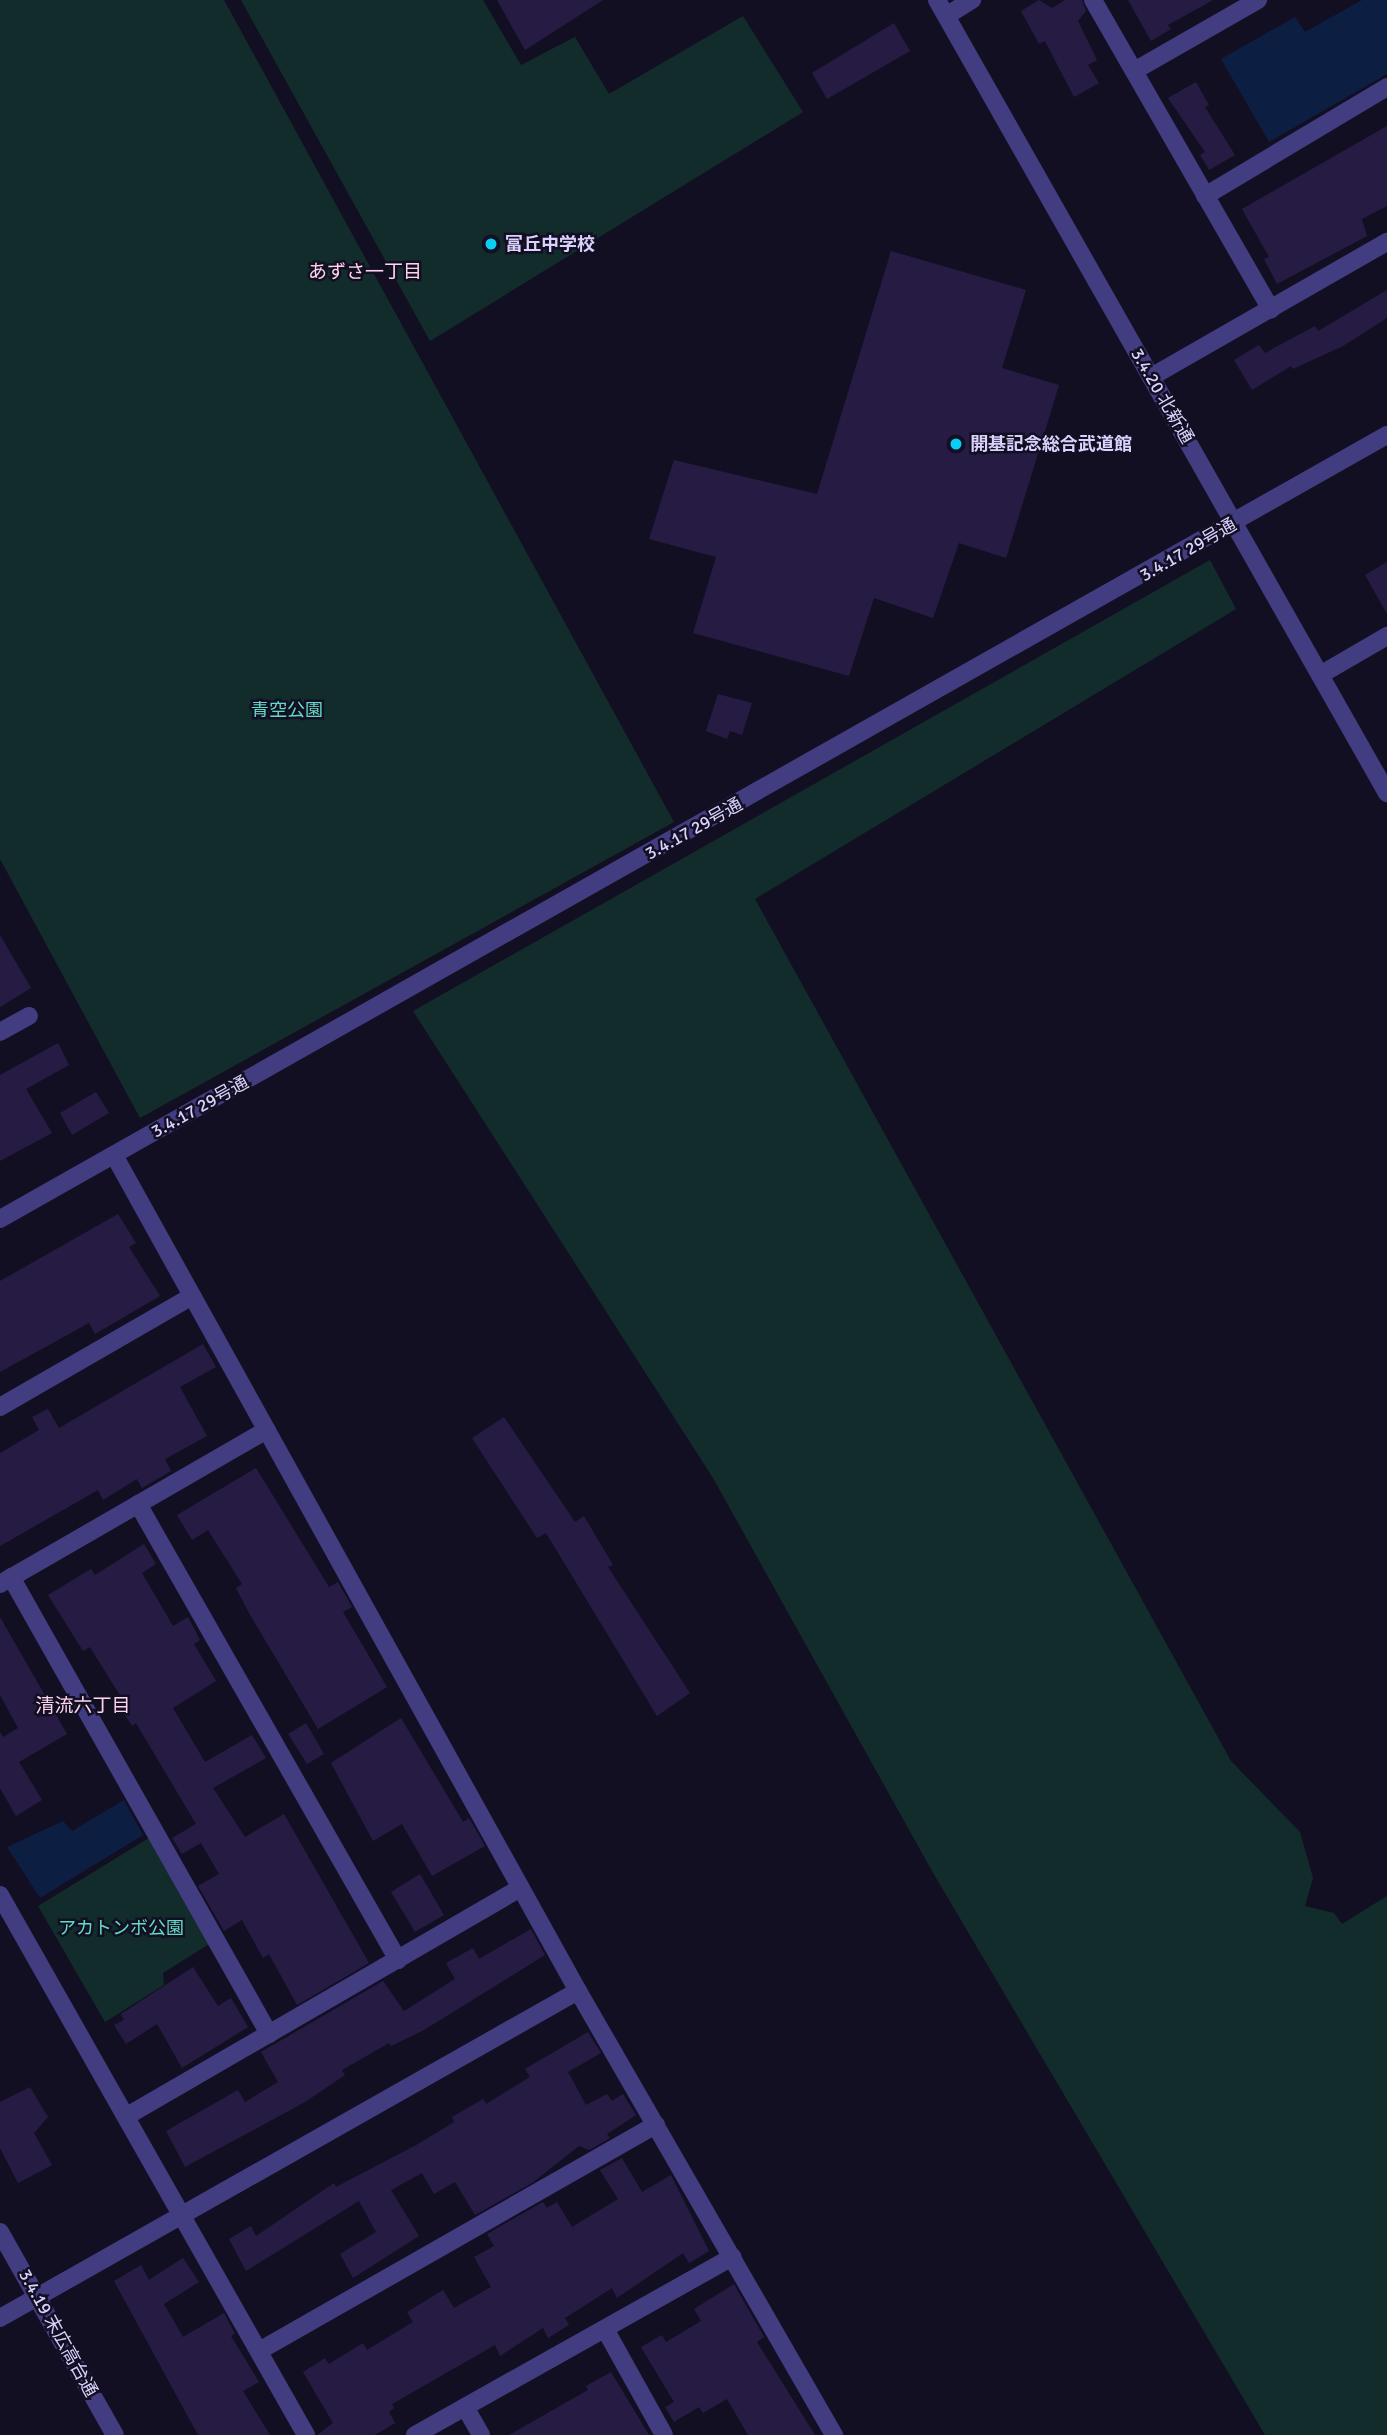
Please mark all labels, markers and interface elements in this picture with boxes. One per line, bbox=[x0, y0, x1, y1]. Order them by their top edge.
place label: 富丘中学校 bbox=[505, 233, 595, 255]
marker: 富丘中学校 bbox=[483, 236, 499, 252]
district label: あずさ一丁目 bbox=[308, 262, 422, 284]
street label: 3.4.20 北新通 bbox=[1126, 345, 1198, 447]
place label: 開基記念総合武道館 bbox=[970, 433, 1132, 455]
marker: 開基記念総合武道館 bbox=[948, 436, 964, 452]
street label: 3.4.17 29号通 bbox=[1136, 514, 1240, 586]
park label: 青空公園 bbox=[251, 699, 323, 721]
street label: 3.4.17 29号通 bbox=[642, 793, 746, 865]
street label: 3.4.17 29号通 bbox=[148, 1071, 252, 1143]
district label: 清流六丁目 bbox=[36, 1696, 130, 1718]
park label: アカトンボ公園 bbox=[58, 1917, 184, 1939]
street label: 3.4.19 末広高台通 bbox=[14, 2266, 102, 2400]

